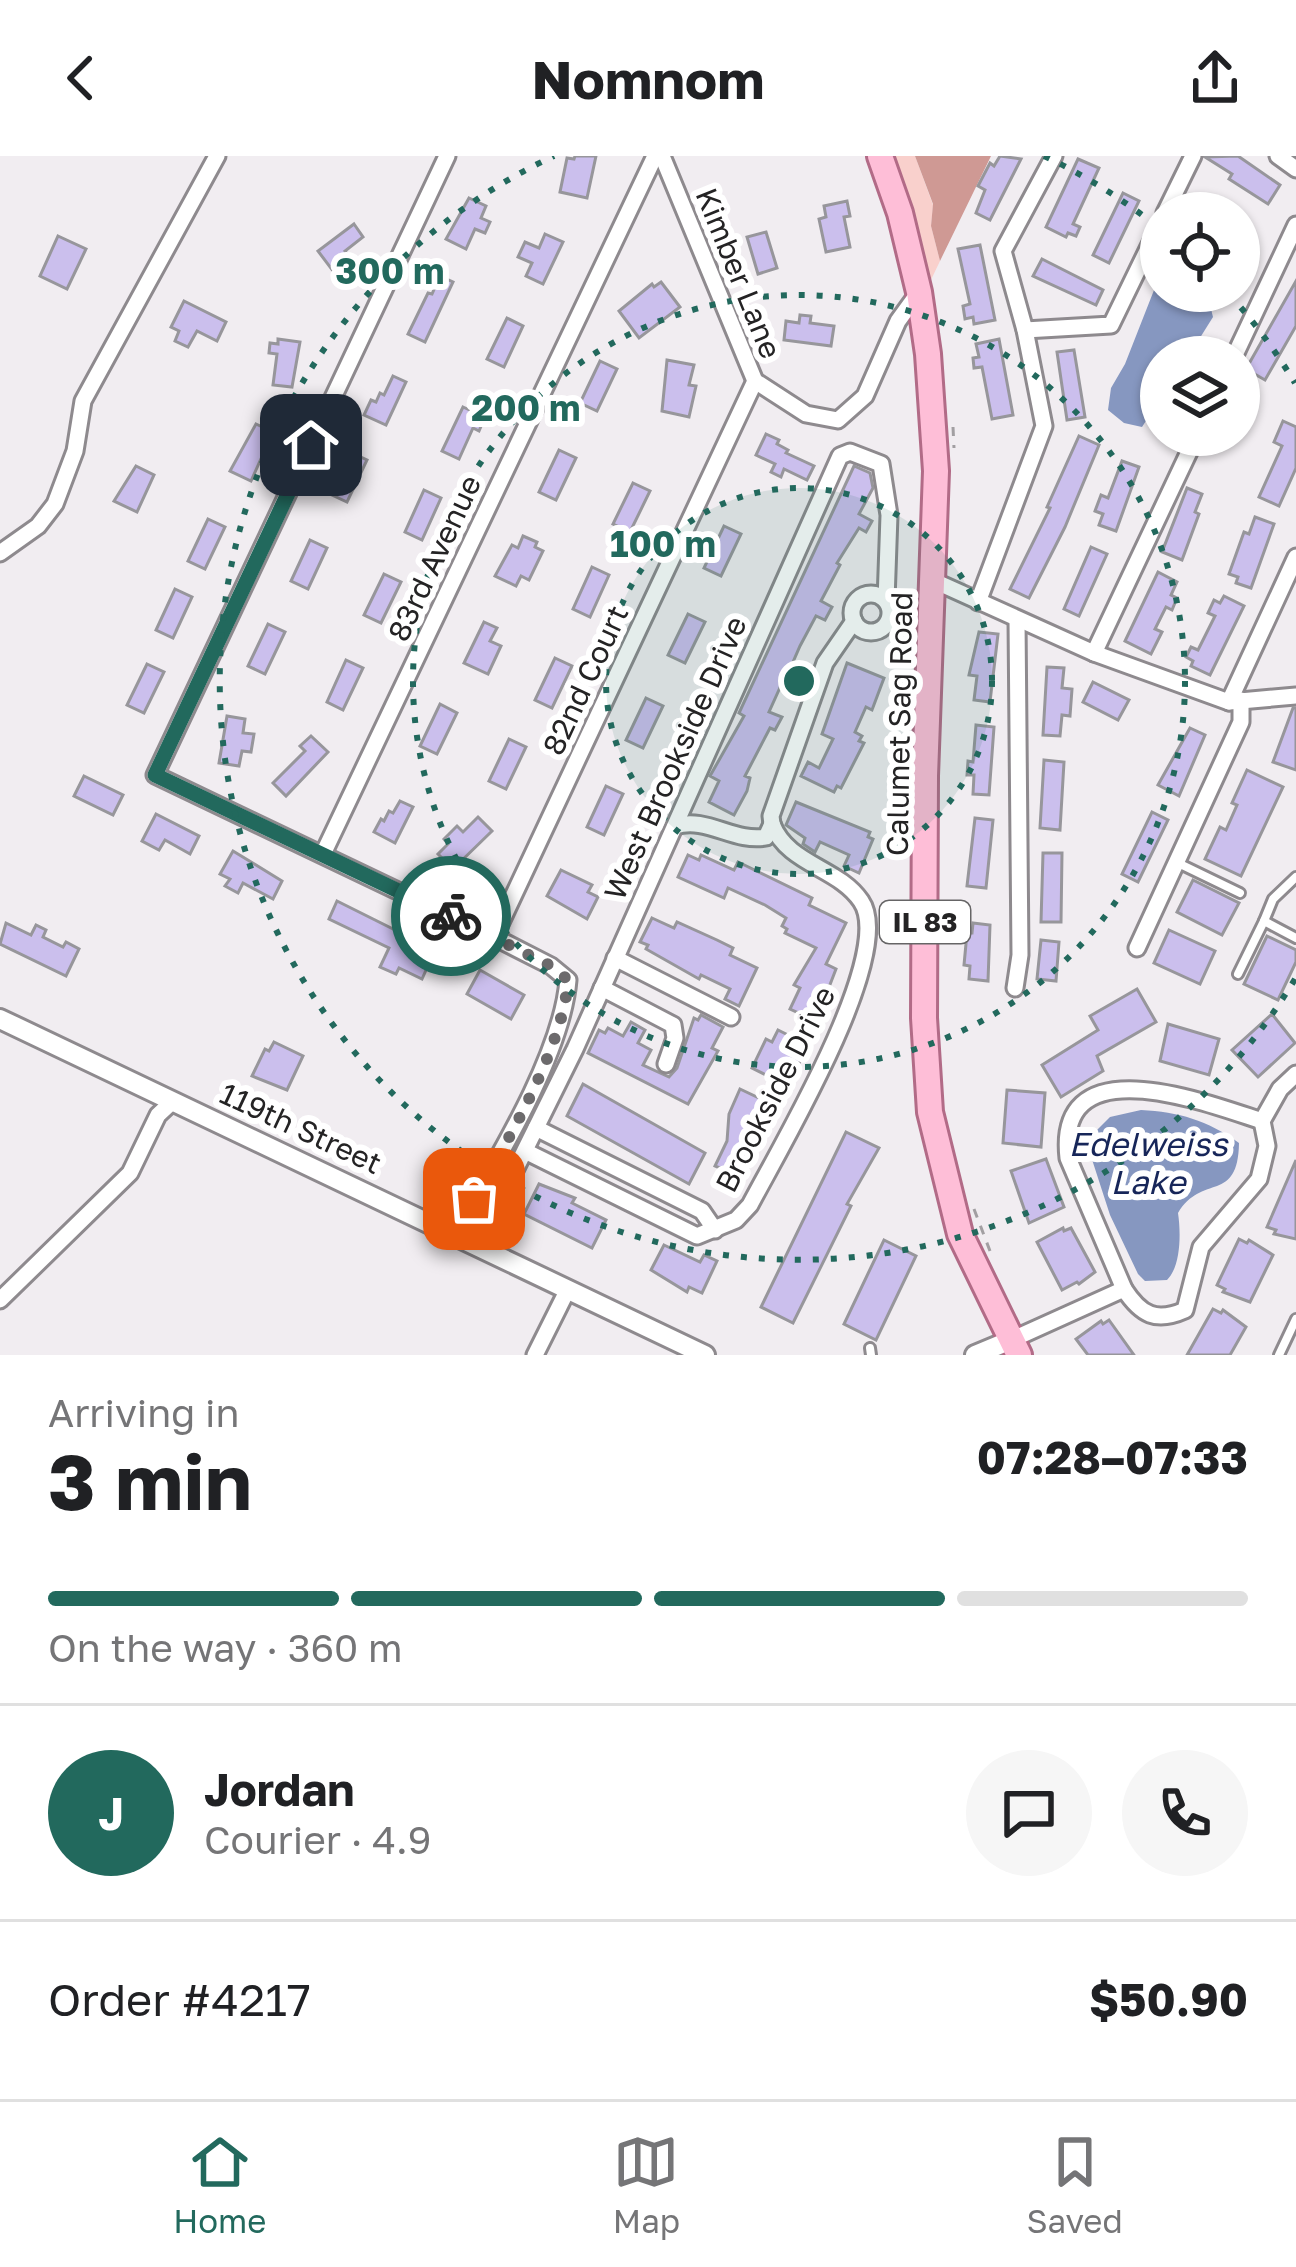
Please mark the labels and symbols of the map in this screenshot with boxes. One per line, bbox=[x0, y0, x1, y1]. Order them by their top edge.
street label: Kimber Lane bbox=[688, 183, 790, 363]
text: 300 m bbox=[335, 249, 445, 292]
text: 200 m bbox=[471, 386, 581, 429]
pin bbox=[260, 394, 362, 496]
street label: 83rd Avenue bbox=[380, 469, 488, 647]
text: 100 m bbox=[610, 522, 716, 565]
street label: Calumet Sag Road bbox=[879, 592, 919, 856]
street label: 82nd Court bbox=[535, 599, 635, 761]
street label: West Brookside Drive bbox=[596, 611, 754, 905]
centre of rings bbox=[778, 660, 820, 702]
courier bbox=[391, 856, 511, 976]
road number: IL 83 bbox=[880, 901, 970, 943]
street label: Brookside Drive bbox=[708, 980, 842, 1198]
street label: 119th Street bbox=[215, 1075, 387, 1181]
water label: Edelweiss Lake bbox=[1069, 1124, 1229, 1201]
pin bbox=[423, 1148, 525, 1250]

